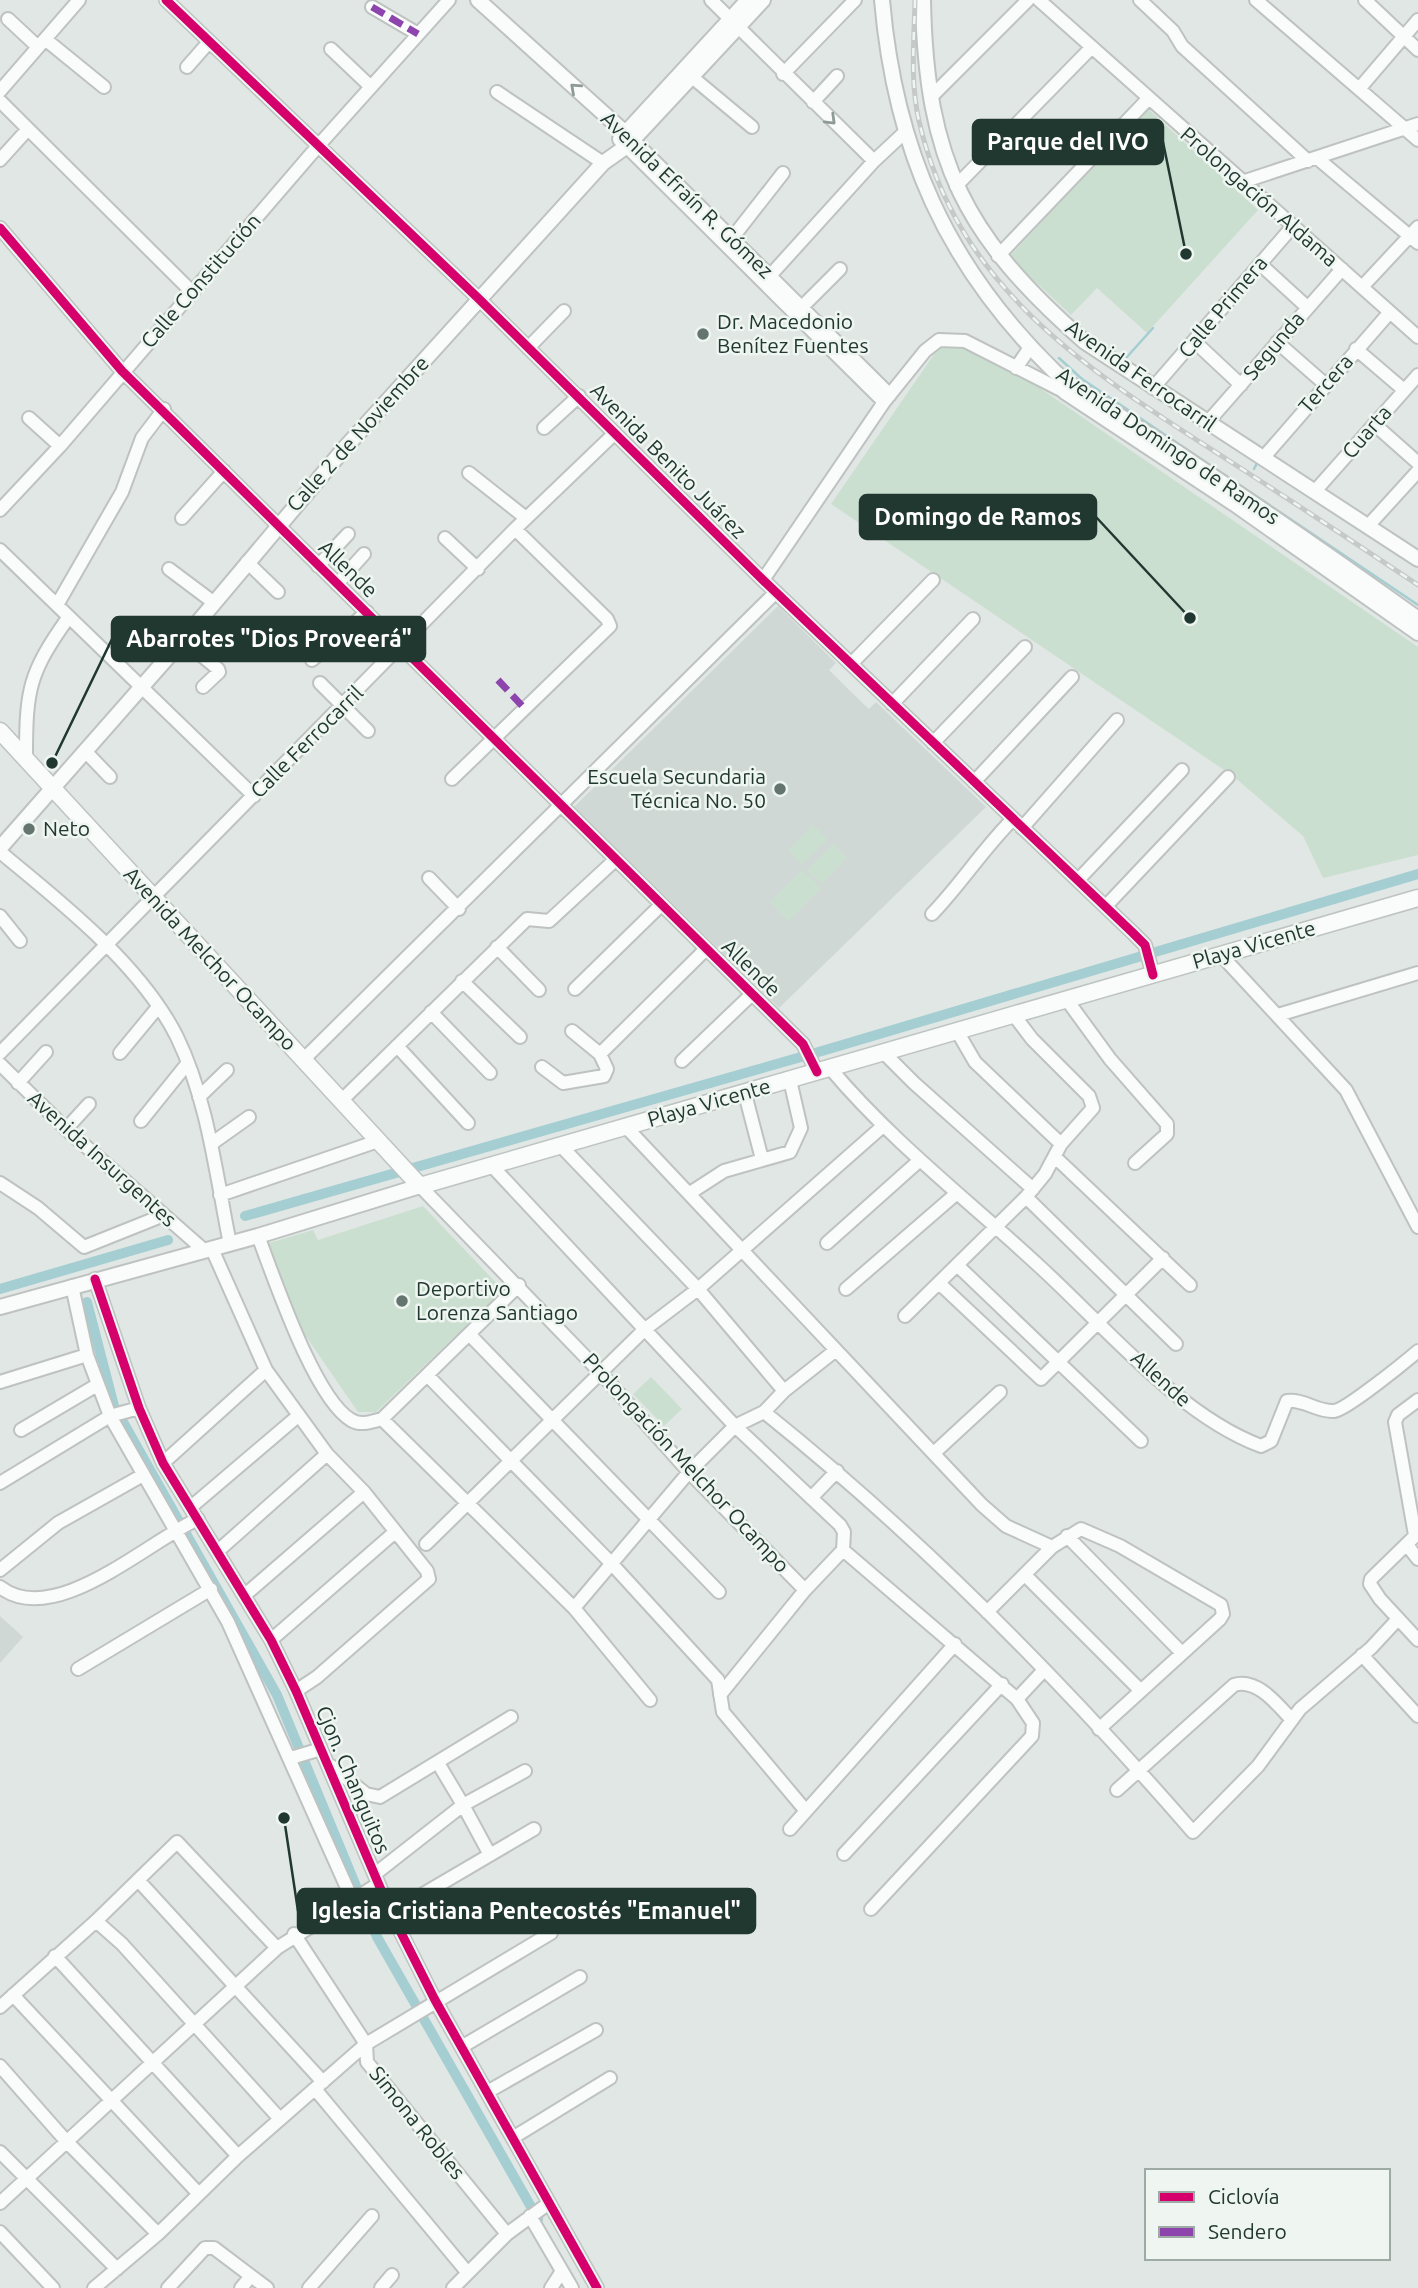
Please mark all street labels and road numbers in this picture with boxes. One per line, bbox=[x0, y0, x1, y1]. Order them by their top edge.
street label: Avenida Efraín R. Gómez bbox=[597, 106, 779, 283]
street label: Prolongación Aldama bbox=[1176, 121, 1343, 271]
street label: Calle Constitución bbox=[135, 208, 265, 352]
street label: Calle Primera bbox=[1173, 251, 1272, 362]
street label: Segunda bbox=[1238, 306, 1309, 384]
street label: Avenida Ferrocarril bbox=[1062, 314, 1221, 436]
street label: Tercera bbox=[1293, 349, 1357, 418]
street label: Calle 2 de Noviembre bbox=[281, 351, 433, 516]
street label: Avenida Domingo de Ramos bbox=[1053, 361, 1285, 529]
street label: Avenida Benito Juárez bbox=[586, 378, 751, 543]
street label: Cuarta bbox=[1337, 400, 1396, 463]
street label: Allende bbox=[314, 535, 383, 602]
street label: Calle Ferrocarril bbox=[245, 680, 367, 802]
street label: Avenida Melchor Ocampo bbox=[120, 862, 302, 1055]
street label: Playa Vicente bbox=[1189, 915, 1318, 973]
street label: Allende bbox=[717, 934, 786, 1001]
street label: Playa Vicente bbox=[644, 1073, 773, 1131]
street label: Avenida Insurgentes bbox=[24, 1085, 182, 1231]
street label: Allende bbox=[1127, 1345, 1196, 1411]
street label: Prolongación Melchor Ocampo bbox=[579, 1348, 795, 1577]
street label: Cjon. Changuitos bbox=[312, 1702, 396, 1857]
street label: Simona Robles bbox=[365, 2061, 471, 2184]

